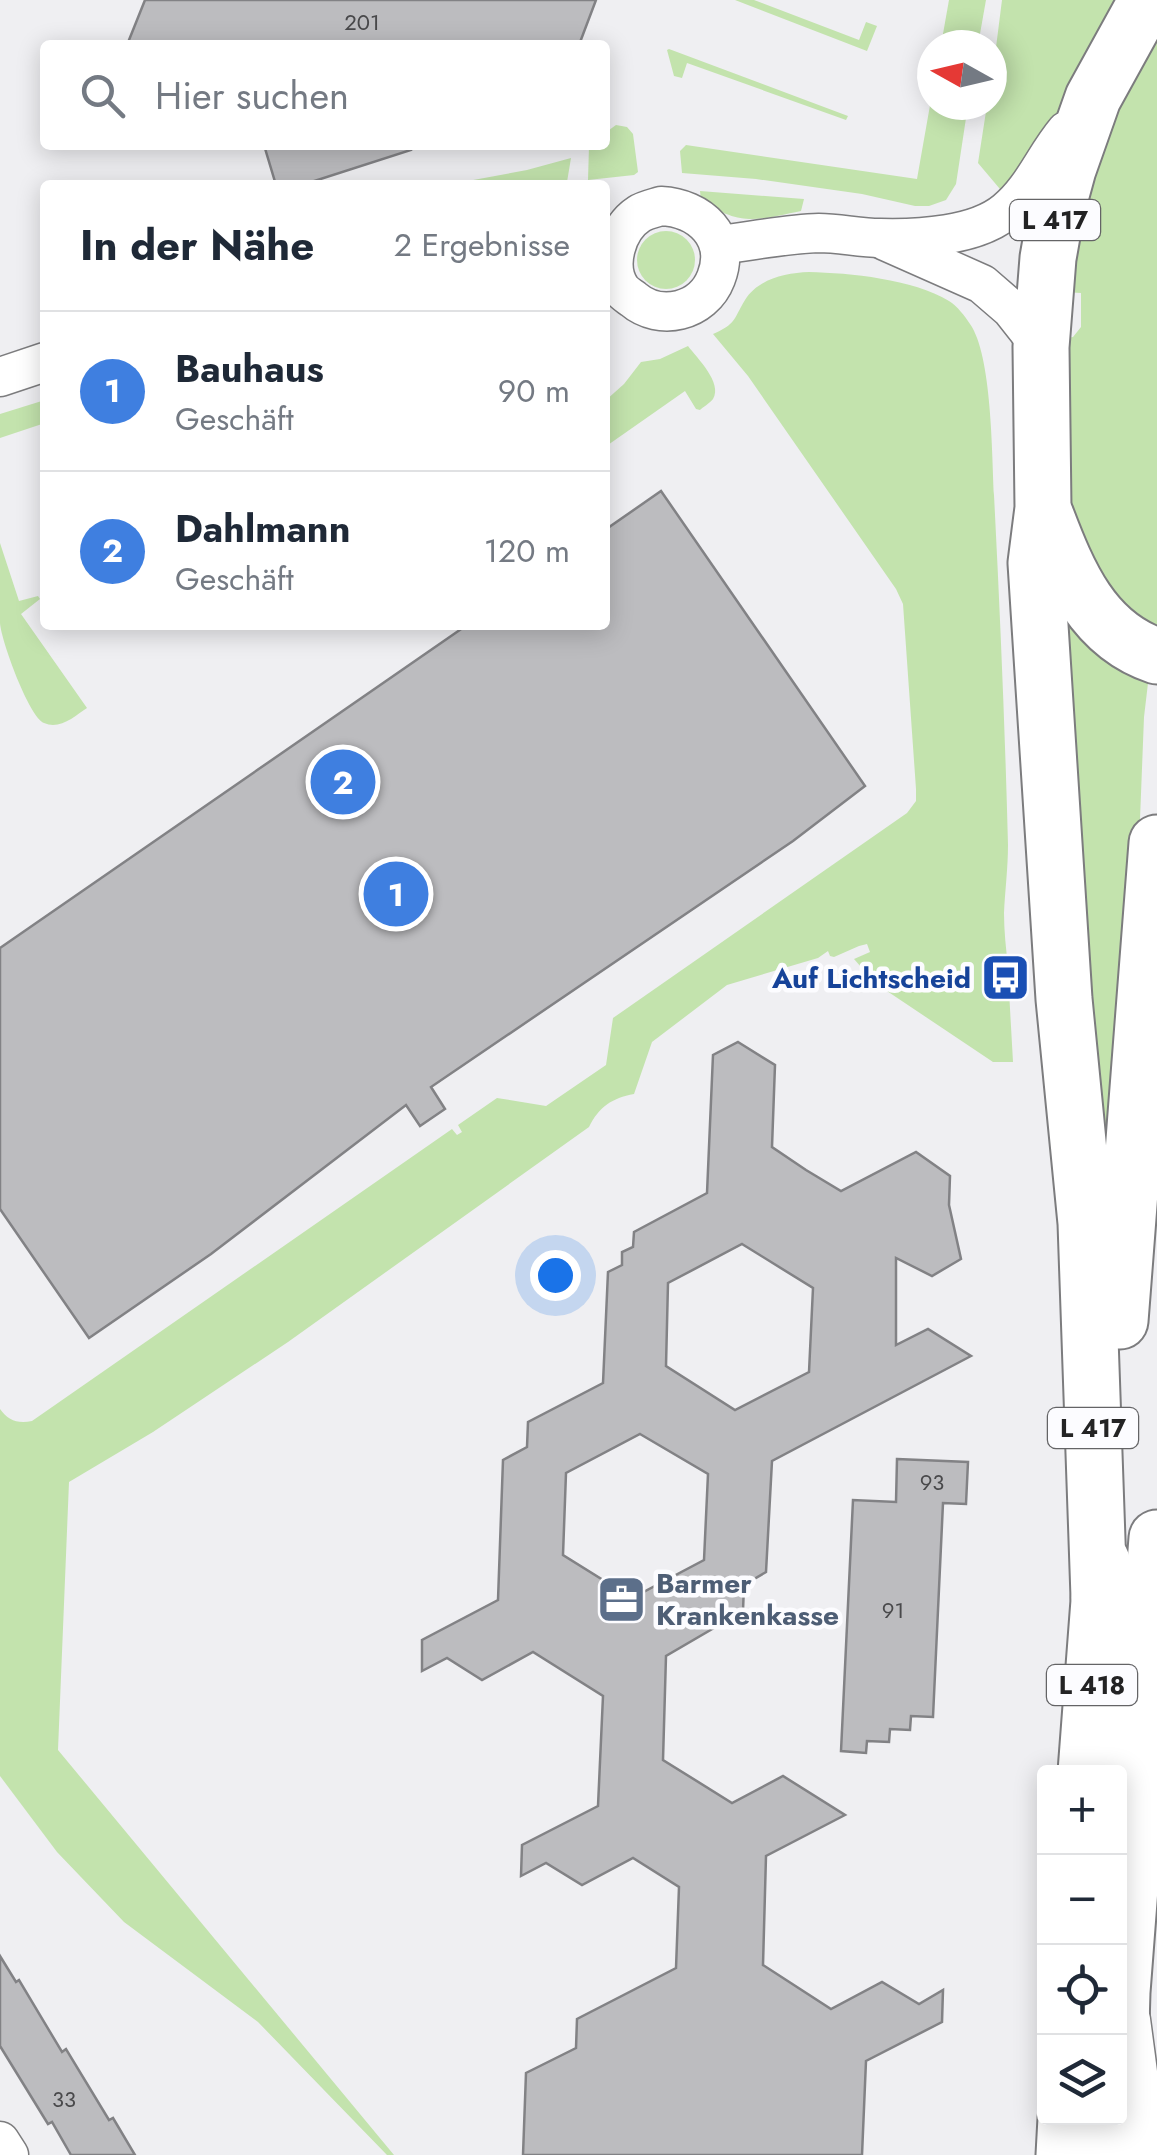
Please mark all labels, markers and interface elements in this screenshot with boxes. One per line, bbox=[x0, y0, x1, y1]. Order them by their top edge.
house number: 201 bbox=[344, 6, 380, 38]
north arrow bbox=[917, 30, 1007, 120]
search box bbox=[40, 40, 610, 150]
icon: search bbox=[75, 68, 130, 123]
text: Hier suchen bbox=[155, 68, 349, 123]
road number: L 417 bbox=[1010, 200, 1100, 240]
text: In der Nähe bbox=[80, 215, 314, 276]
text: 2 Ergebnisse bbox=[394, 222, 570, 268]
text: Bauhaus bbox=[175, 341, 324, 396]
text: 1 bbox=[104, 368, 121, 414]
text: 90 m bbox=[498, 368, 570, 414]
text: Geschäft bbox=[175, 396, 294, 442]
text: Dahlmann bbox=[175, 501, 351, 556]
text: 2 bbox=[102, 528, 123, 574]
text: 120 m bbox=[484, 528, 570, 574]
text: Geschäft bbox=[175, 556, 294, 602]
pin: 2 bbox=[310, 744, 376, 820]
pin: 1 bbox=[364, 856, 428, 932]
bus stop icon: Auf Lichtscheid bbox=[980, 952, 1032, 1004]
place label: Auf Lichtscheid bbox=[771, 958, 971, 999]
your location bbox=[530, 1250, 581, 1301]
road number: L 417 bbox=[1048, 1408, 1138, 1448]
house number: 93 bbox=[920, 1466, 944, 1498]
place label: Barmer Krankenkasse bbox=[656, 1563, 839, 1636]
office icon: Barmer Krankenkasse bbox=[595, 1573, 647, 1625]
house number: 91 bbox=[882, 1594, 904, 1626]
road number: L 418 bbox=[1047, 1665, 1137, 1705]
map controls bbox=[1037, 1765, 1127, 2125]
button: + bbox=[1037, 1765, 1127, 1855]
button: − bbox=[1037, 1855, 1127, 1945]
button: locate bbox=[1037, 1945, 1127, 2035]
button: layers bbox=[1037, 2035, 1127, 2125]
house number: 33 bbox=[52, 2083, 76, 2115]

